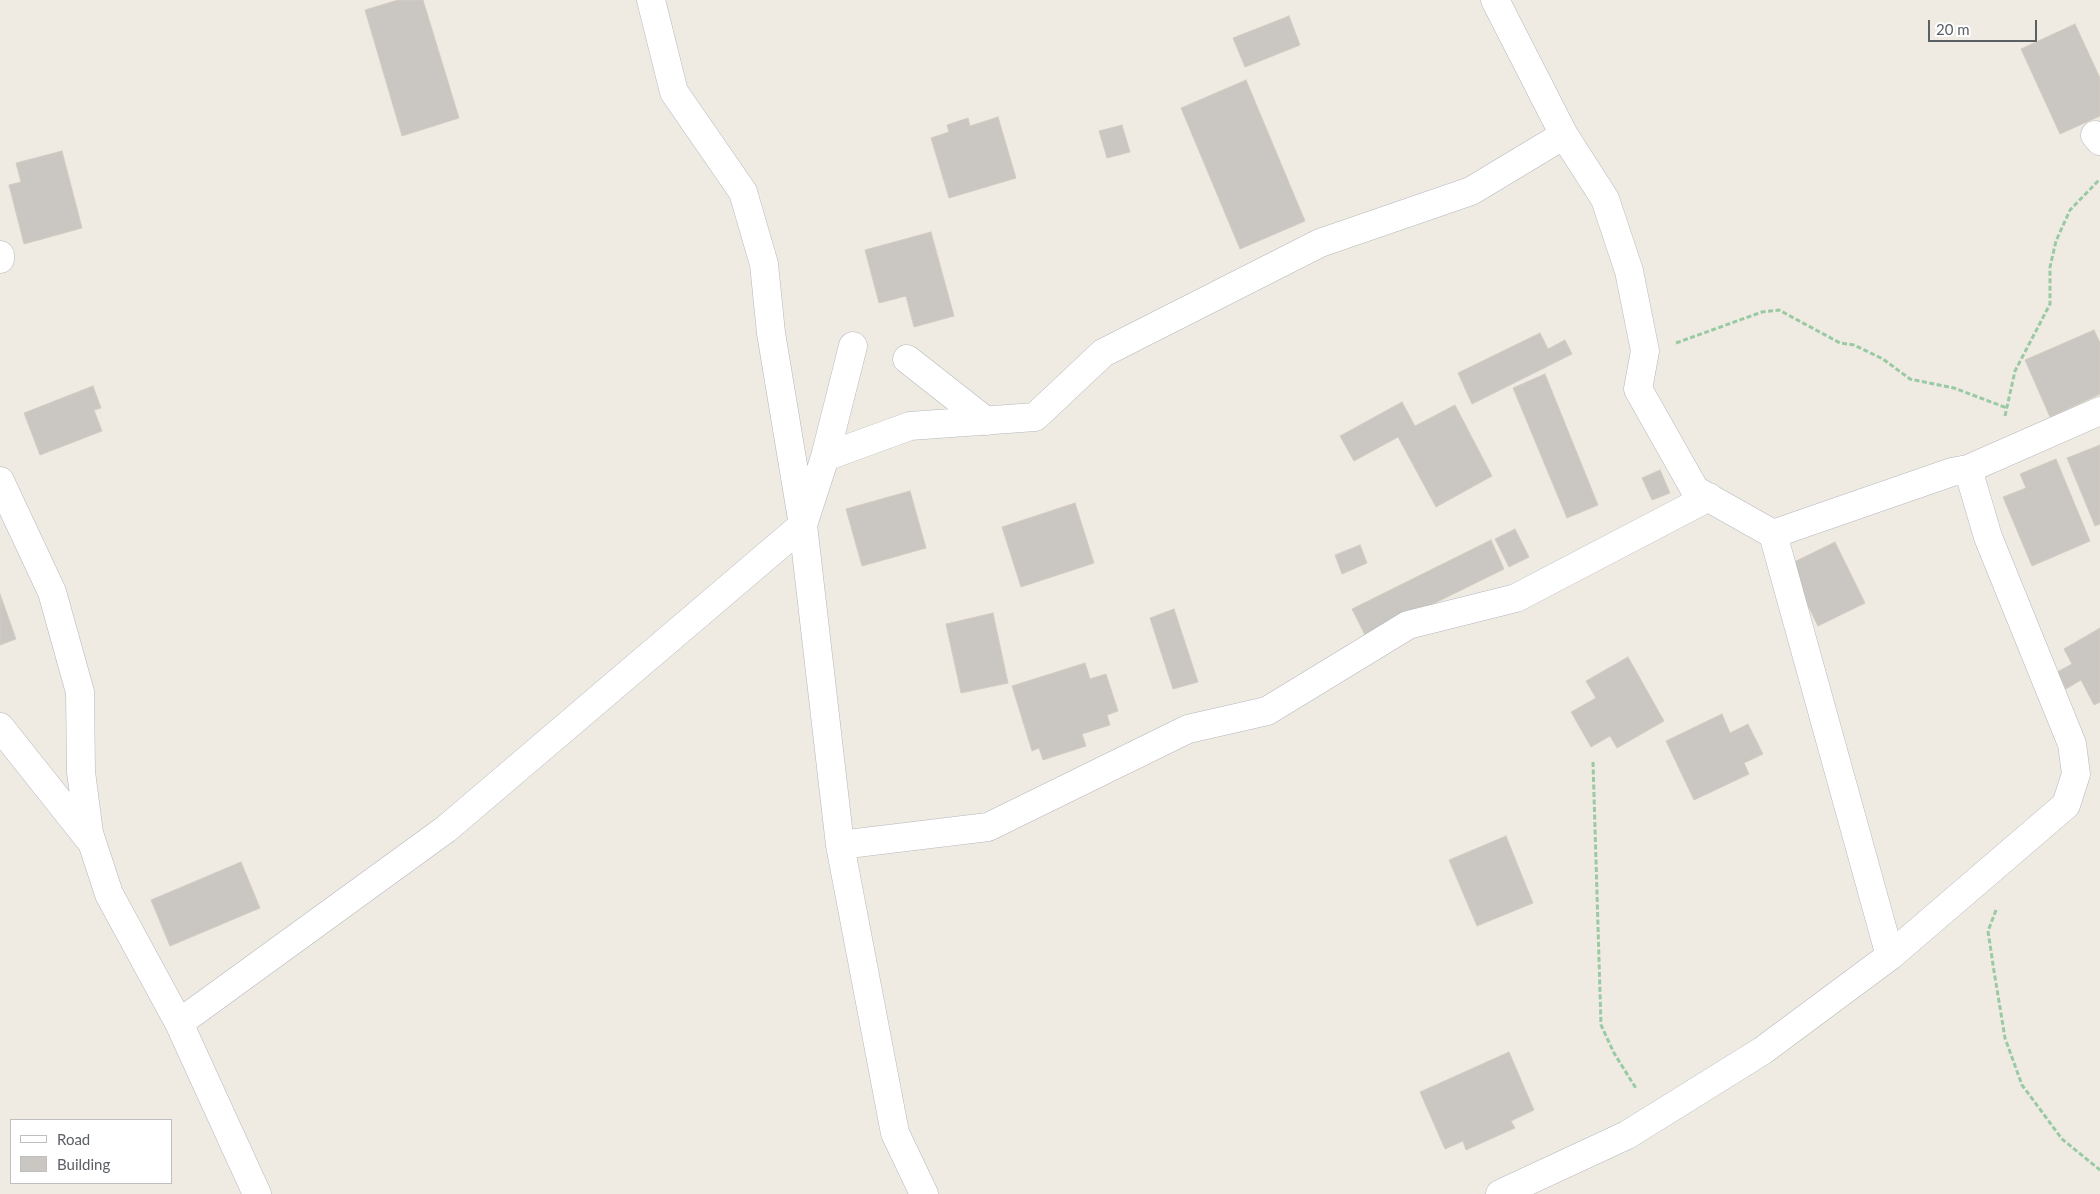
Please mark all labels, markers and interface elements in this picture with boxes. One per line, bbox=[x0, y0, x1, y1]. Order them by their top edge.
scale bar bbox=[1930, 10, 2039, 42]
text: 20 m bbox=[1936, 20, 1970, 38]
legend bbox=[10, 1119, 172, 1184]
text: Road bbox=[57, 1130, 90, 1148]
text: Building bbox=[57, 1155, 110, 1173]

